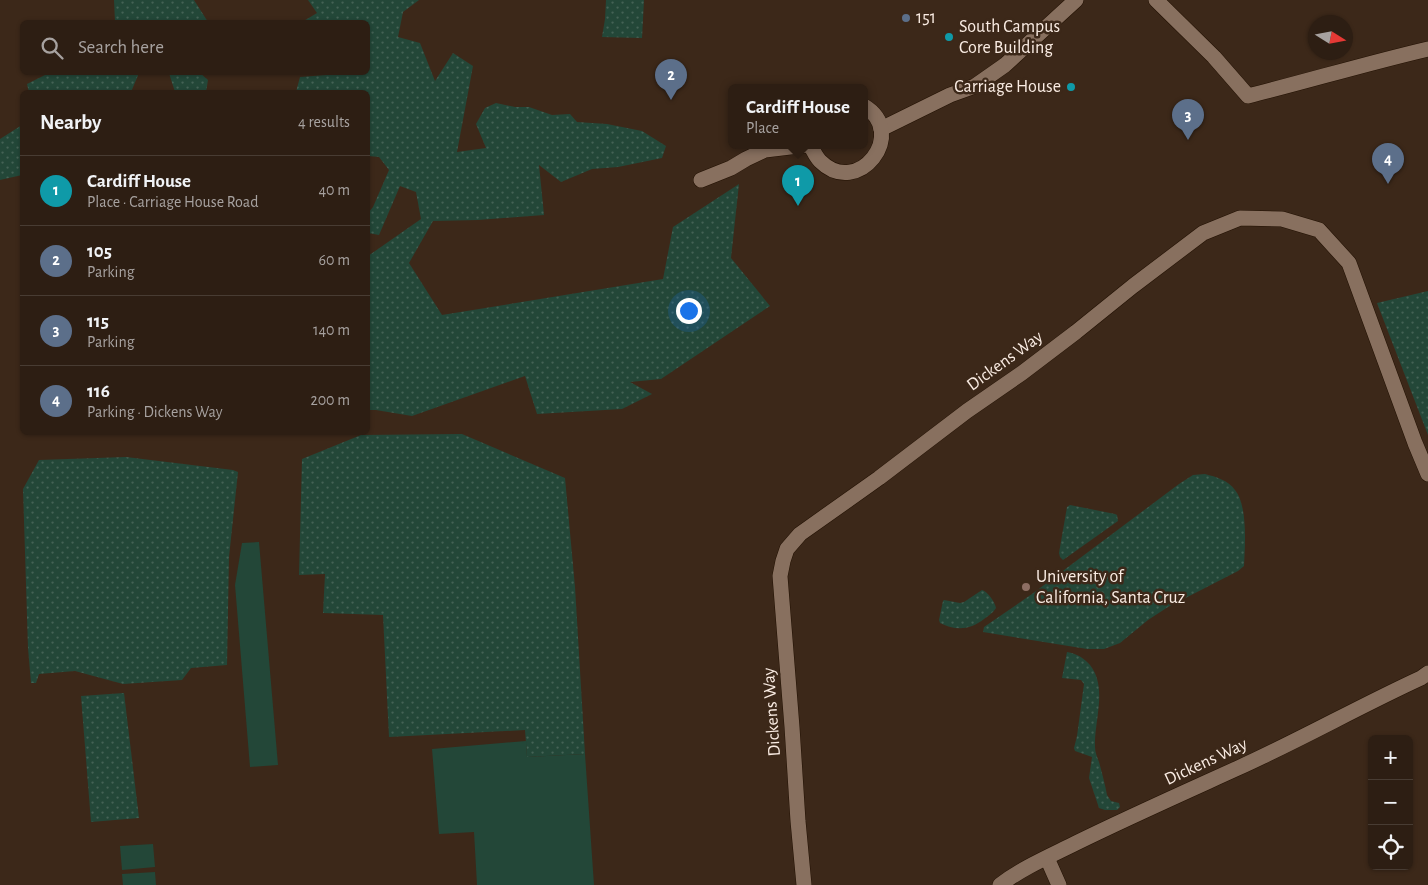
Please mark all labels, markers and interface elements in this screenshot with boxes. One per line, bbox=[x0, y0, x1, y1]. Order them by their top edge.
place label: 151 bbox=[916, 9, 936, 27]
marker: 151 bbox=[900, 12, 912, 24]
north arrow bbox=[1308, 15, 1353, 60]
place label: South Campus Core Building bbox=[959, 18, 1060, 57]
search box bbox=[20, 20, 370, 75]
marker: South Campus Core Building bbox=[943, 31, 955, 43]
icon: search bbox=[38, 34, 66, 62]
text: Search here bbox=[78, 38, 164, 57]
pin: 2 bbox=[655, 59, 687, 100]
place label: Carriage House bbox=[954, 78, 1061, 96]
marker: Carriage House bbox=[1065, 81, 1077, 93]
popup bbox=[728, 84, 868, 149]
text: Cardiff House bbox=[746, 98, 850, 117]
pin: 3 bbox=[1172, 99, 1204, 140]
text: Nearby bbox=[40, 112, 101, 133]
text: 4 results bbox=[298, 114, 350, 130]
text: Place bbox=[746, 120, 779, 136]
pin: 4 bbox=[1372, 143, 1404, 184]
pin: 1 bbox=[782, 165, 814, 206]
text: Cardiff House bbox=[87, 172, 191, 191]
text: 1 bbox=[53, 182, 59, 198]
text: 40 m bbox=[318, 182, 350, 198]
text: Place · Carriage House Road bbox=[87, 194, 259, 210]
text: 105 bbox=[87, 242, 112, 261]
text: 2 bbox=[52, 252, 60, 268]
text: 60 m bbox=[319, 252, 350, 268]
text: Parking bbox=[87, 264, 135, 280]
your location bbox=[676, 298, 702, 324]
text: 115 bbox=[87, 312, 109, 331]
text: 3 bbox=[53, 322, 59, 338]
text: 140 m bbox=[313, 322, 350, 338]
street label: Dickens Way bbox=[964, 327, 1047, 394]
text: Parking bbox=[87, 334, 135, 350]
text: 116 bbox=[87, 382, 110, 401]
text: 4 bbox=[52, 392, 60, 408]
text: 200 m bbox=[310, 392, 350, 408]
text: Parking · Dickens Way bbox=[87, 404, 223, 420]
place label: University of California, Santa Cruz bbox=[1036, 568, 1185, 607]
marker: University of California, Santa Cruz bbox=[1020, 581, 1032, 593]
street label: Dickens Way bbox=[760, 667, 784, 757]
street label: Dickens Way bbox=[1162, 735, 1250, 789]
map controls bbox=[1368, 735, 1413, 870]
button: + bbox=[1368, 735, 1413, 780]
button: − bbox=[1368, 780, 1413, 825]
button: locate bbox=[1368, 825, 1413, 870]

